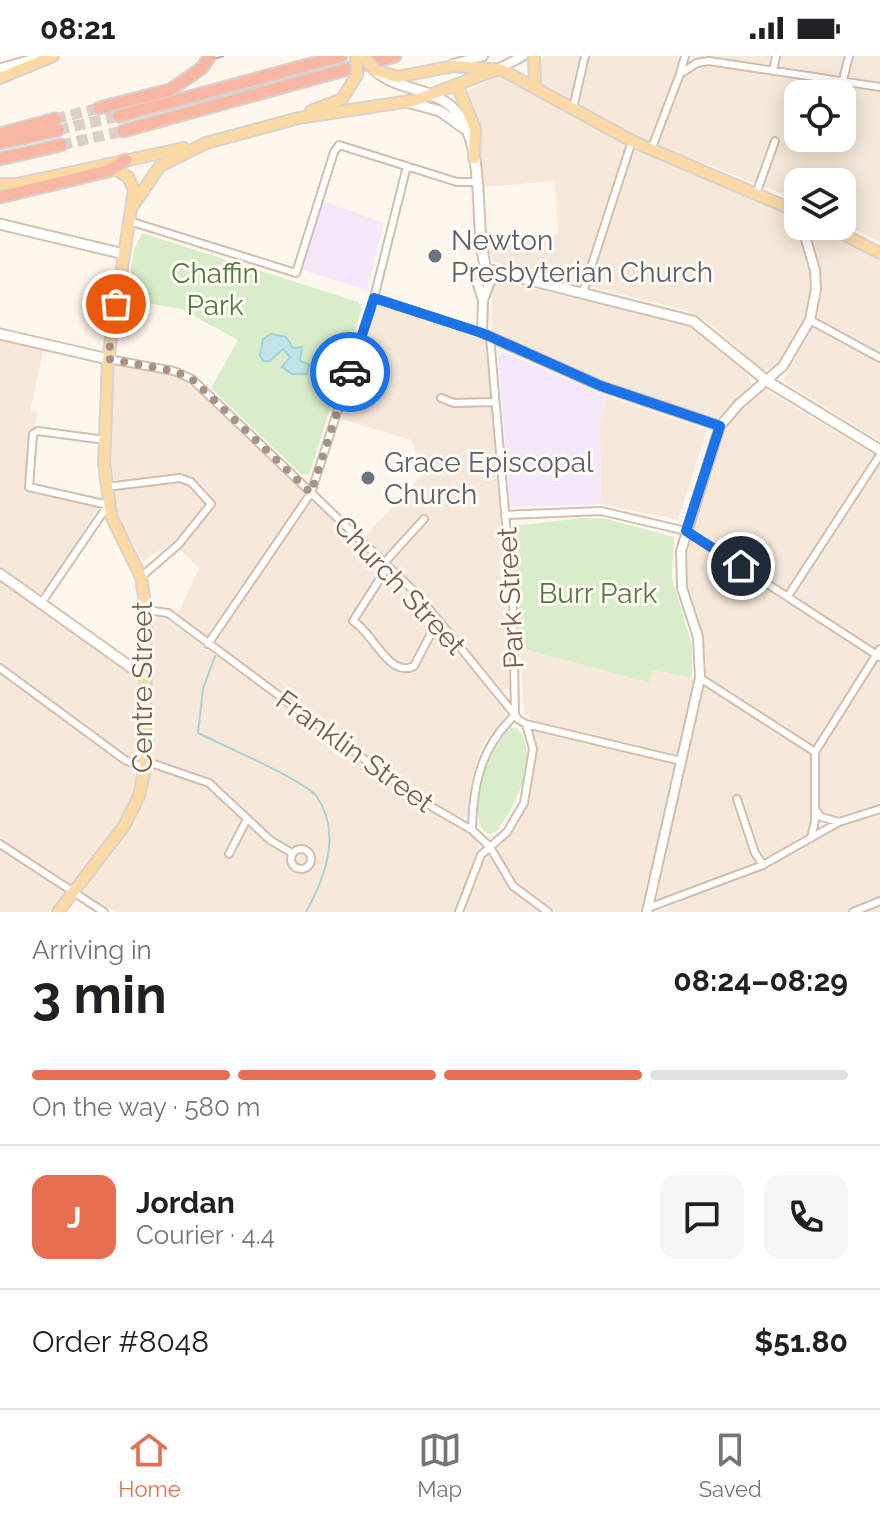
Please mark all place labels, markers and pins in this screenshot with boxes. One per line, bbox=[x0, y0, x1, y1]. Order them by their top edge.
place label: Newton Presbyterian Church bbox=[451, 224, 713, 289]
marker: Newton Presbyterian Church bbox=[426, 247, 444, 265]
pin bbox=[82, 270, 150, 338]
place label: Grace Episcopal Church bbox=[384, 446, 594, 511]
marker: Grace Episcopal Church bbox=[359, 469, 377, 487]
pin bbox=[707, 532, 775, 600]

